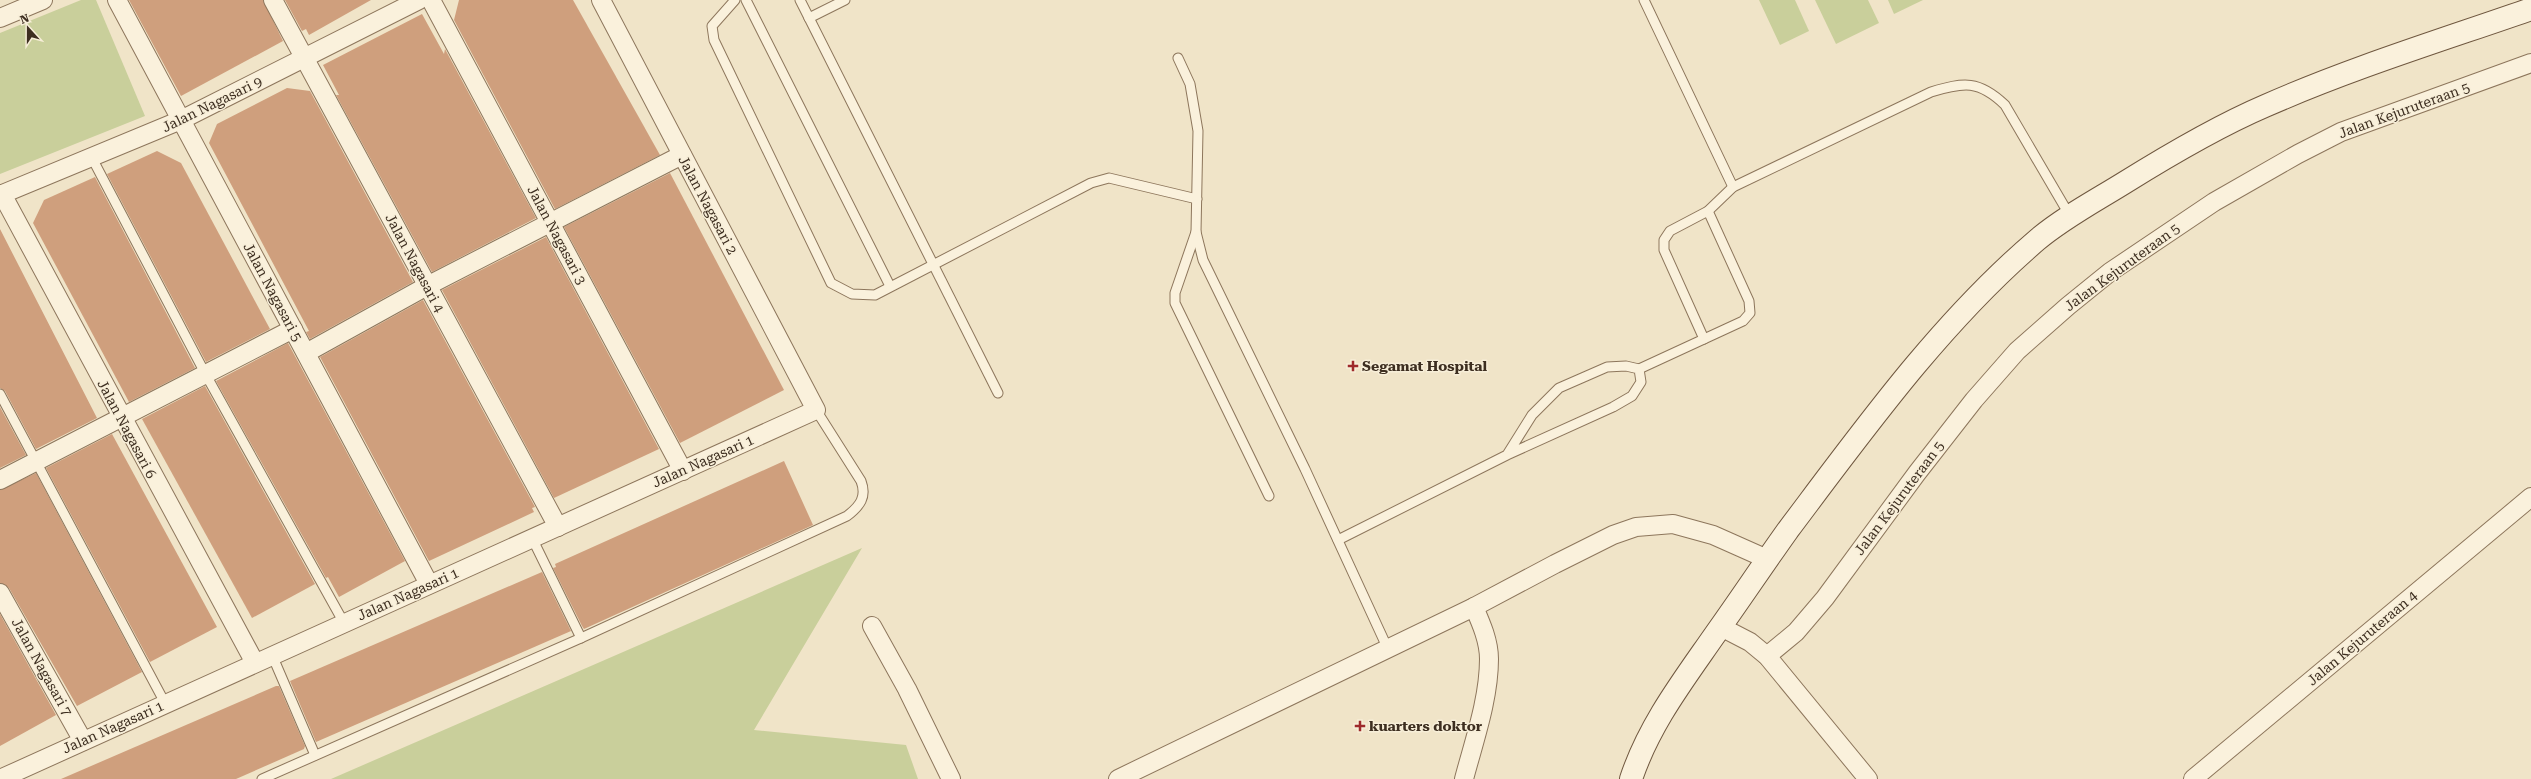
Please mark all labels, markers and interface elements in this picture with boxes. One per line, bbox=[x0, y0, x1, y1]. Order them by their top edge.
north arrow bbox=[8, 8, 48, 48]
text: N bbox=[18, 11, 31, 27]
street label: Jalan Nagasari 9 bbox=[159, 73, 265, 135]
street label: Jalan Kejuruteraan 5 bbox=[2336, 79, 2472, 141]
street label: Jalan Nagasari 2 bbox=[675, 153, 741, 257]
street label: Jalan Nagasari 3 bbox=[524, 183, 590, 287]
street label: Jalan Nagasari 4 bbox=[382, 211, 448, 315]
street label: Jalan Kejuruteraan 5 bbox=[2061, 220, 2183, 314]
street label: Jalan Nagasari 5 bbox=[240, 240, 306, 344]
place label: Segamat Hospital bbox=[1362, 358, 1487, 374]
marker: Segamat Hospital bbox=[1347, 360, 1359, 372]
street label: Jalan Nagasari 6 bbox=[94, 377, 160, 481]
street label: Jalan Nagasari 1 bbox=[650, 431, 756, 491]
street label: Jalan Kejuruteraan 5 bbox=[1851, 438, 1947, 558]
street label: Jalan Nagasari 1 bbox=[355, 564, 461, 624]
street label: Jalan Kejuruteraan 4 bbox=[2304, 587, 2420, 689]
street label: Jalan Nagasari 7 bbox=[9, 615, 76, 719]
street label: Jalan Nagasari 1 bbox=[60, 697, 166, 757]
place label: kuarters doktor bbox=[1369, 718, 1483, 734]
marker: kuarters doktor bbox=[1354, 720, 1366, 732]

